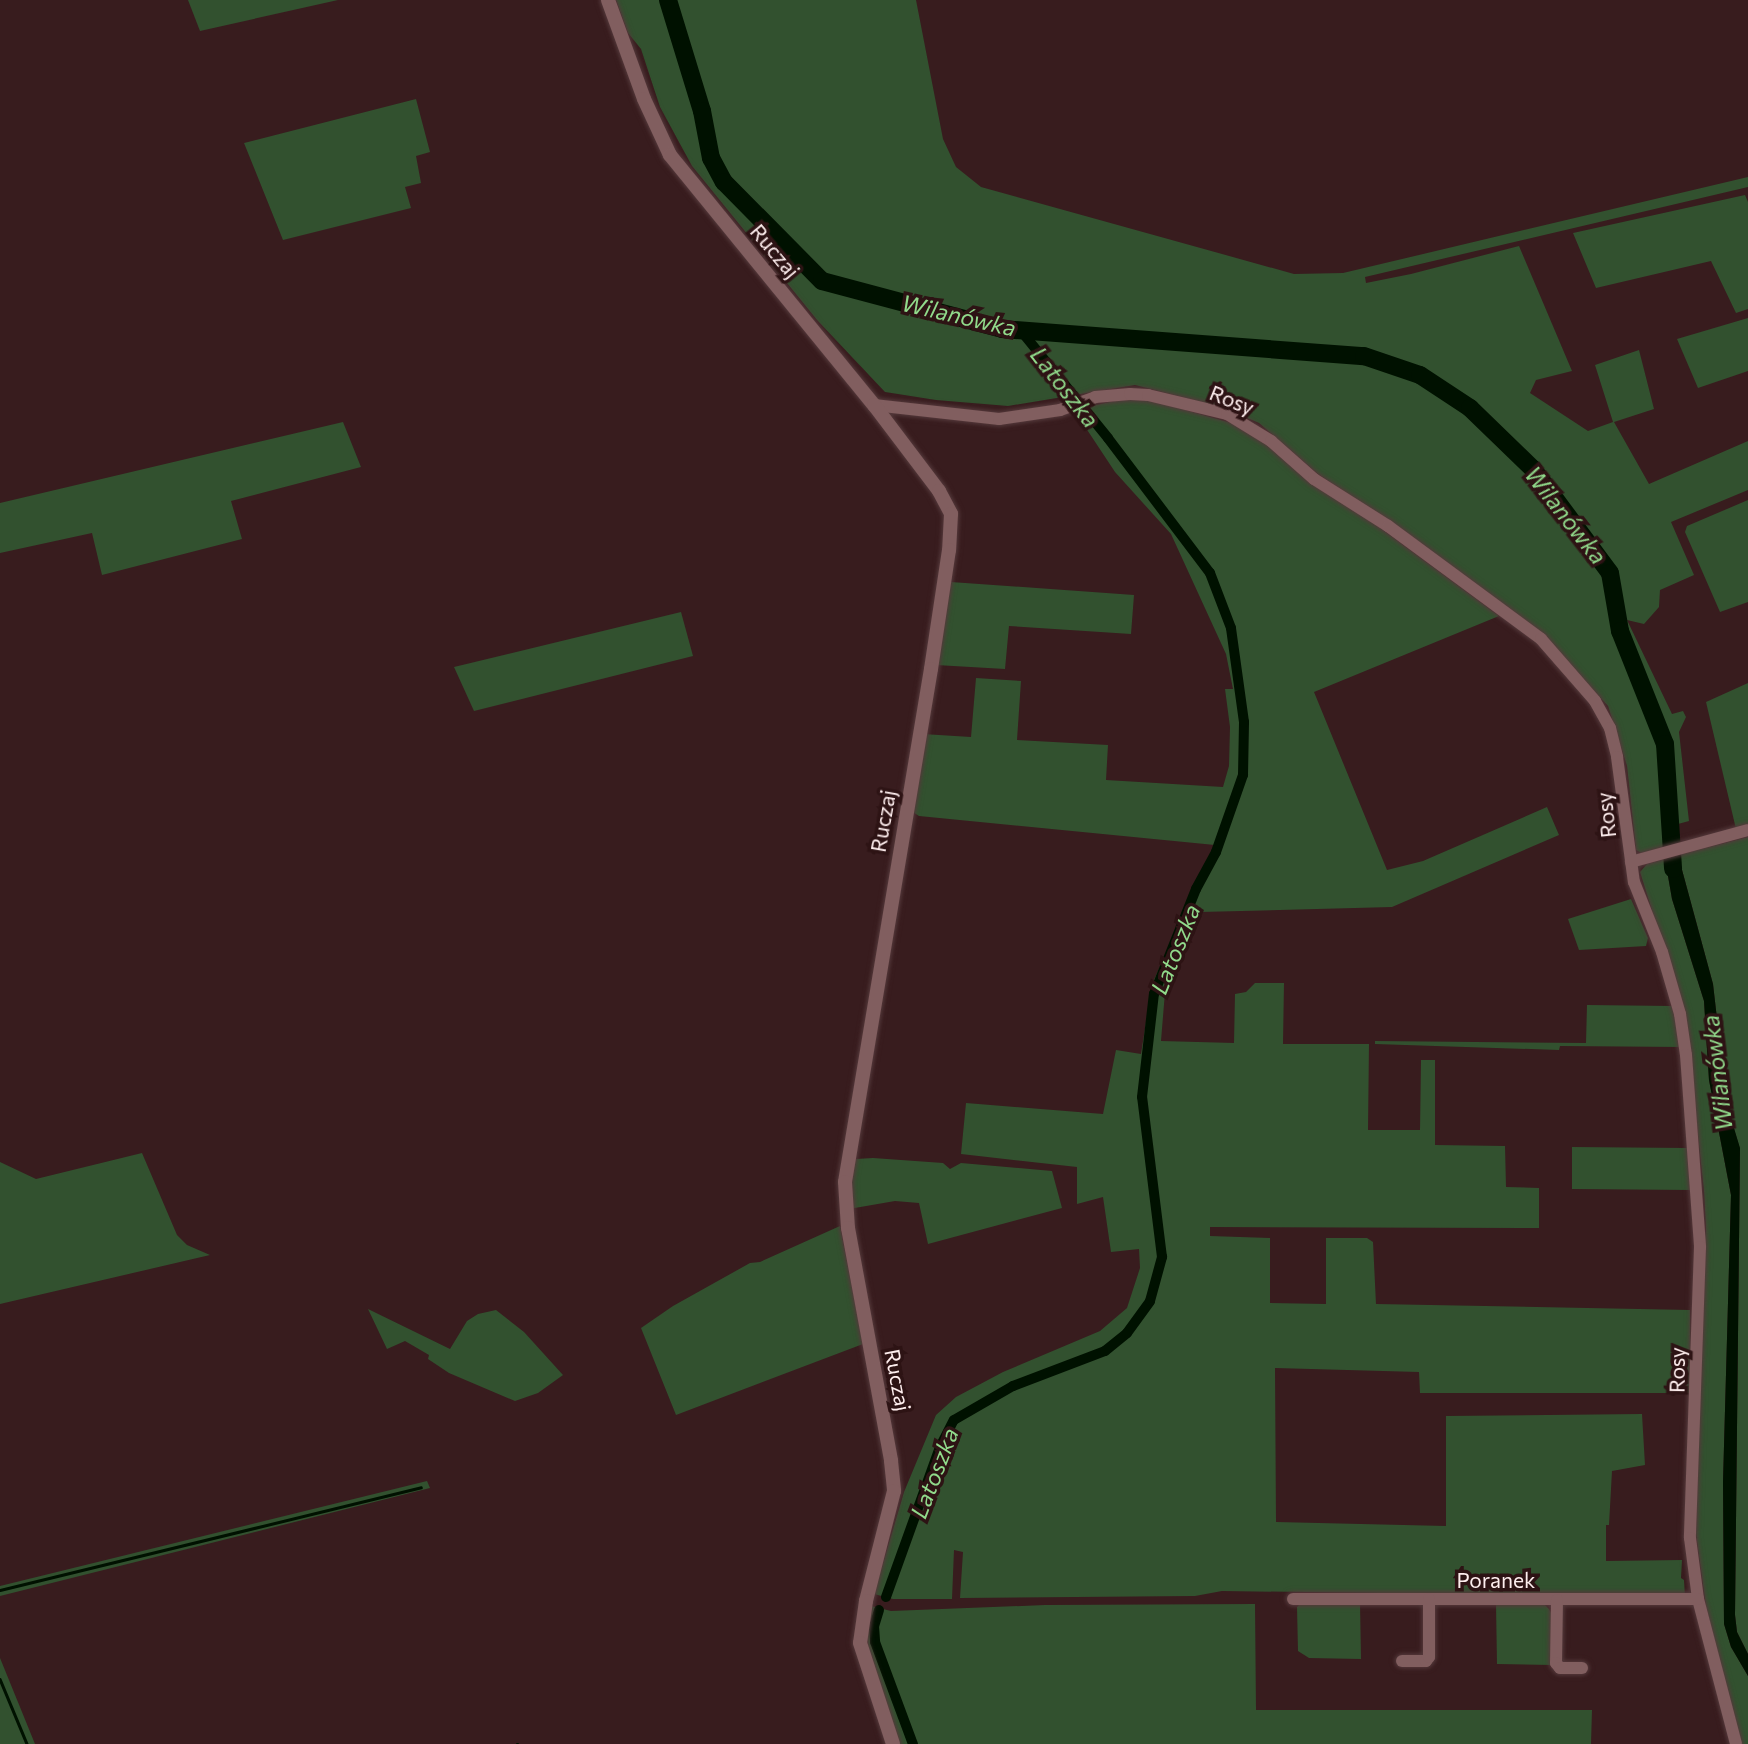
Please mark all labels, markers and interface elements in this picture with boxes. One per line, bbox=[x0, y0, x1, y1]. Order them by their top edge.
street label: Ruczaj bbox=[745, 219, 805, 283]
water label: Wilanówka bbox=[899, 288, 1019, 342]
water label: Latoszka bbox=[1025, 341, 1105, 433]
street label: Rosy bbox=[1206, 380, 1258, 420]
water label: Wilanówka bbox=[1519, 461, 1613, 569]
street label: Ruczaj bbox=[865, 788, 901, 854]
street label: Rosy bbox=[1591, 791, 1621, 839]
water label: Latoszka bbox=[1145, 900, 1205, 998]
water label: Wilanówka bbox=[1696, 1014, 1738, 1132]
street label: Ruczaj bbox=[880, 1347, 916, 1413]
street label: Rosy bbox=[1664, 1347, 1690, 1393]
water label: Latoszka bbox=[904, 1424, 964, 1522]
street label: Poranek bbox=[1456, 1567, 1536, 1593]

